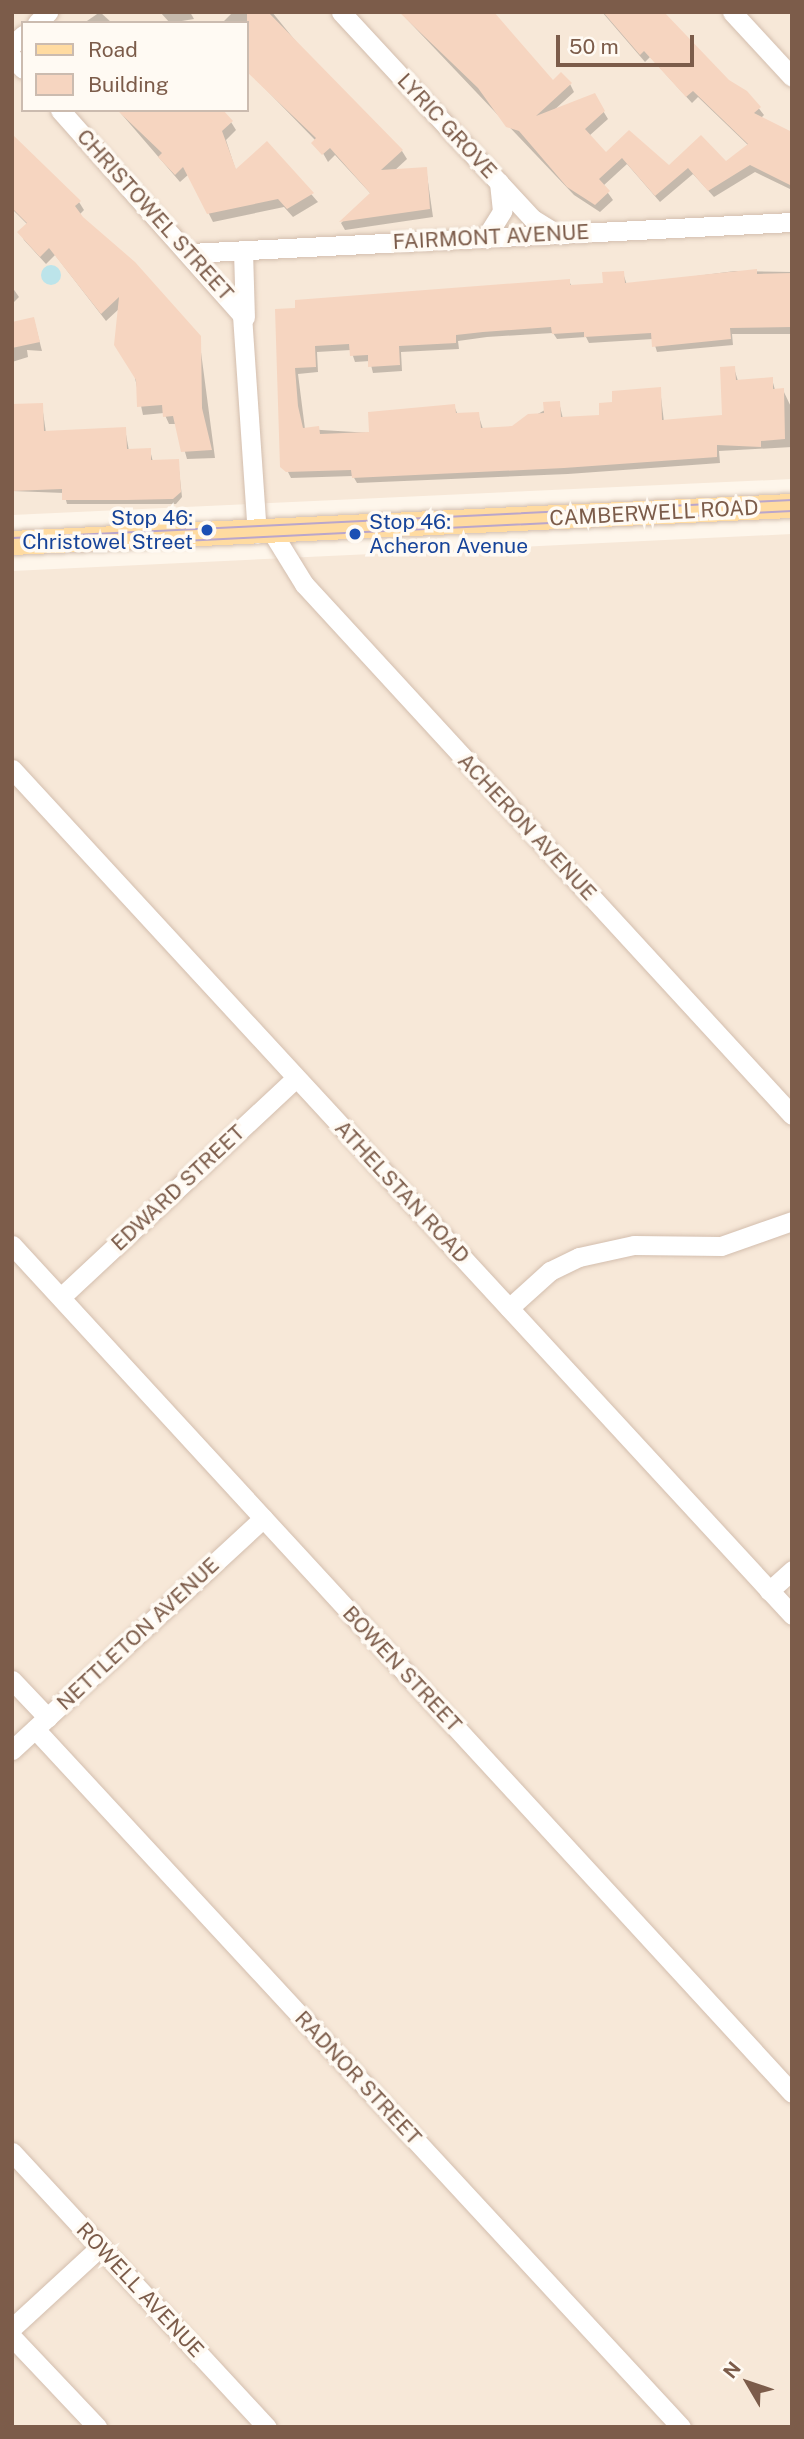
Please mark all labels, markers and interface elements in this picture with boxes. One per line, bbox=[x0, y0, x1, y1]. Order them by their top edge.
legend bbox=[21, 21, 248, 112]
scale bar bbox=[559, 21, 697, 65]
text: 50 m bbox=[569, 34, 619, 59]
text: Road bbox=[88, 37, 138, 62]
street label: LYRIC GROVE bbox=[392, 68, 502, 184]
text: Building bbox=[88, 72, 169, 97]
street label: CHRISTOWEL STREET bbox=[71, 124, 239, 306]
street label: FAIRMONT AVENUE bbox=[392, 219, 590, 255]
street label: CAMBERWELL ROAD bbox=[549, 495, 759, 531]
place label: Stop 46: Christowel Street bbox=[22, 505, 193, 555]
place label: Stop 46: Acheron Avenue bbox=[369, 509, 528, 559]
marker: Stop 46: Christowel Street bbox=[199, 522, 215, 538]
marker: Stop 46: Acheron Avenue bbox=[347, 526, 363, 542]
street label: ACHERON AVENUE bbox=[452, 748, 602, 906]
street label: ATHELSTAN ROAD bbox=[330, 1116, 474, 1268]
street label: EDWARD STREET bbox=[106, 1120, 250, 1256]
street label: NETTLETON AVENUE bbox=[52, 1552, 224, 1716]
street label: BOWEN STREET bbox=[337, 1601, 467, 1737]
street label: RADNOR STREET bbox=[290, 2006, 426, 2150]
street label: ROWELL AVENUE bbox=[71, 2217, 209, 2363]
north arrow bbox=[713, 2348, 783, 2418]
text: N bbox=[718, 2357, 745, 2382]

